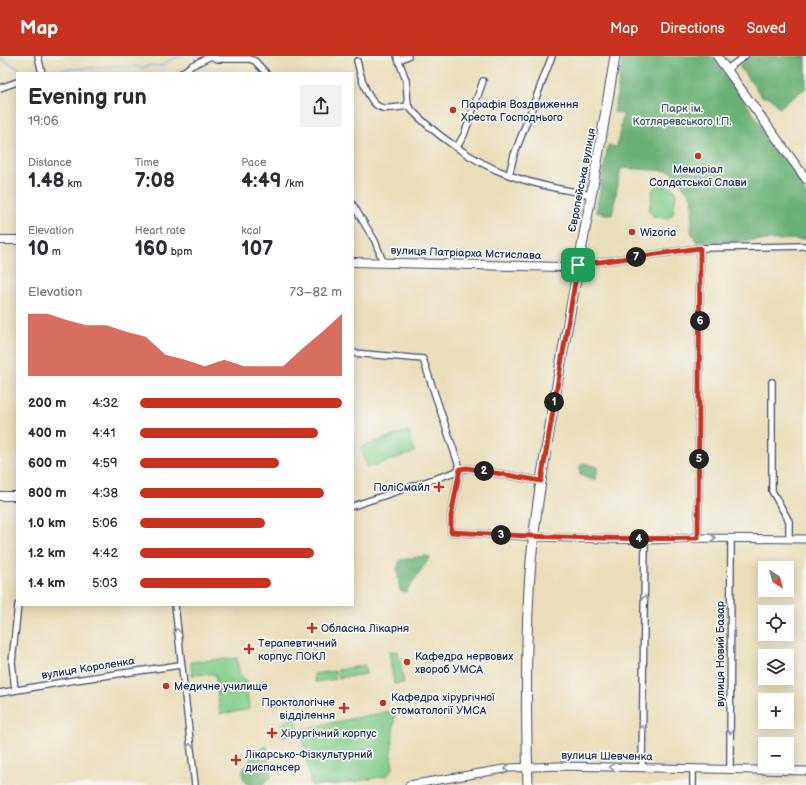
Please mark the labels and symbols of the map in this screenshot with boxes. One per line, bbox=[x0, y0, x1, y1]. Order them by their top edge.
place label: Парафія Воздвиження Хреста Господнього bbox=[461, 98, 578, 124]
park label: Парк ім. Котляревського І.П. bbox=[633, 102, 731, 128]
marker: Парафія Воздвиження Хреста Господнього bbox=[448, 105, 458, 115]
street label: Європейська вулиця bbox=[566, 127, 598, 233]
marker: Меморіал Солдатської Слави bbox=[693, 151, 703, 161]
place label: Меморіал Солдатської Слави bbox=[649, 163, 747, 189]
place label: Wizoria bbox=[640, 226, 676, 239]
marker: Wizoria bbox=[627, 227, 637, 237]
street label: вулиця Патріарха Мстислава bbox=[390, 244, 542, 262]
pin: 7 bbox=[626, 247, 646, 267]
pin bbox=[561, 248, 595, 282]
pin: 6 bbox=[690, 311, 710, 331]
pin: 1 bbox=[544, 392, 564, 412]
pin: 5 bbox=[689, 449, 709, 469]
pin: 2 bbox=[474, 461, 494, 481]
place label: ПоліСмайл bbox=[373, 481, 430, 494]
marker: ПоліСмайл bbox=[433, 481, 445, 493]
pin: 3 bbox=[491, 525, 511, 545]
pin: 4 bbox=[629, 529, 649, 549]
one-way arrow bbox=[710, 534, 716, 542]
north arrow bbox=[758, 561, 794, 597]
one-way arrow bbox=[640, 595, 649, 601]
street label: вулиця Новий Базар bbox=[714, 600, 727, 707]
marker: Обласна Лікарня bbox=[306, 622, 318, 634]
place label: Обласна Лікарня bbox=[321, 622, 409, 635]
one-way arrow bbox=[173, 628, 182, 634]
place label: Терапевтичний корпус ПОКЛ bbox=[258, 637, 337, 663]
marker: Терапевтичний корпус ПОКЛ bbox=[243, 643, 255, 655]
place label: Кафедра нервових хвороб УМСА bbox=[415, 650, 513, 676]
street label: вулиця Короленка bbox=[40, 654, 136, 682]
marker: Кафедра нервових хвороб УМСА bbox=[402, 657, 412, 667]
place label: Медичне училище bbox=[174, 680, 268, 693]
marker: Медичне училище bbox=[161, 681, 171, 691]
place label: Кафедра хірургічної стоматології УМСА bbox=[391, 691, 495, 717]
place label: Проктологічне відділення bbox=[261, 696, 335, 722]
marker: Кафедра хірургічної стоматології УМСА bbox=[378, 698, 388, 708]
marker: Проктологічне відділення bbox=[338, 702, 350, 714]
one-way arrow bbox=[638, 725, 646, 731]
marker: Хірургічний корпус bbox=[266, 727, 278, 739]
place label: Хірургічний корпус bbox=[281, 727, 377, 740]
one-way arrow bbox=[726, 728, 734, 734]
one-way arrow bbox=[186, 743, 195, 749]
place label: Лікарсько-Фізкультурний диспансер bbox=[244, 748, 373, 774]
street label: вулиця Шевченка bbox=[561, 749, 653, 763]
marker: Лікарсько-Фізкультурний диспансер bbox=[230, 754, 242, 766]
one-way arrow bbox=[609, 763, 615, 771]
one-way arrow bbox=[504, 764, 510, 773]

